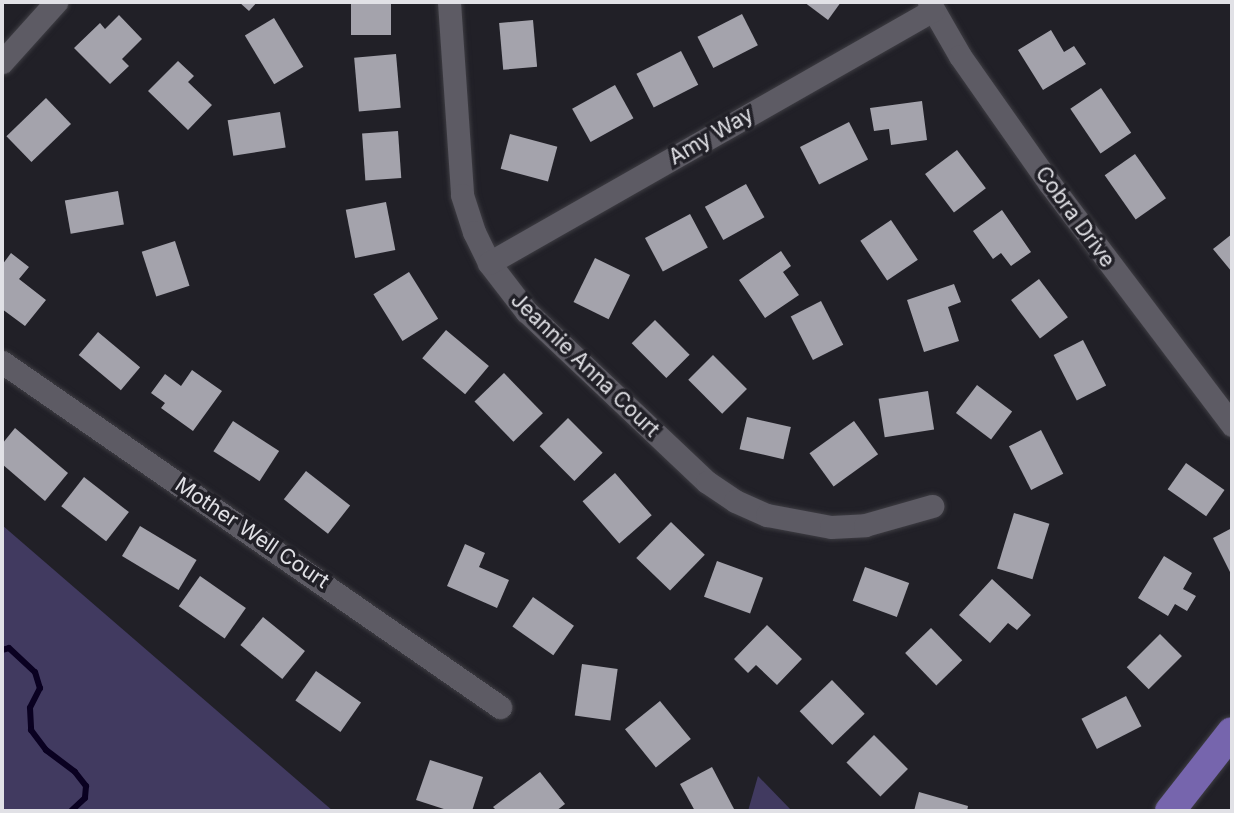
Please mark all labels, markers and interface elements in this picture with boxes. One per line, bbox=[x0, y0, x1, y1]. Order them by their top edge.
street label: Amy Way bbox=[664, 102, 758, 170]
street label: Cobra Drive bbox=[1030, 162, 1120, 272]
street label: Jeannie Anna Court bbox=[505, 288, 665, 442]
street label: Mother Well Court bbox=[170, 472, 334, 594]

